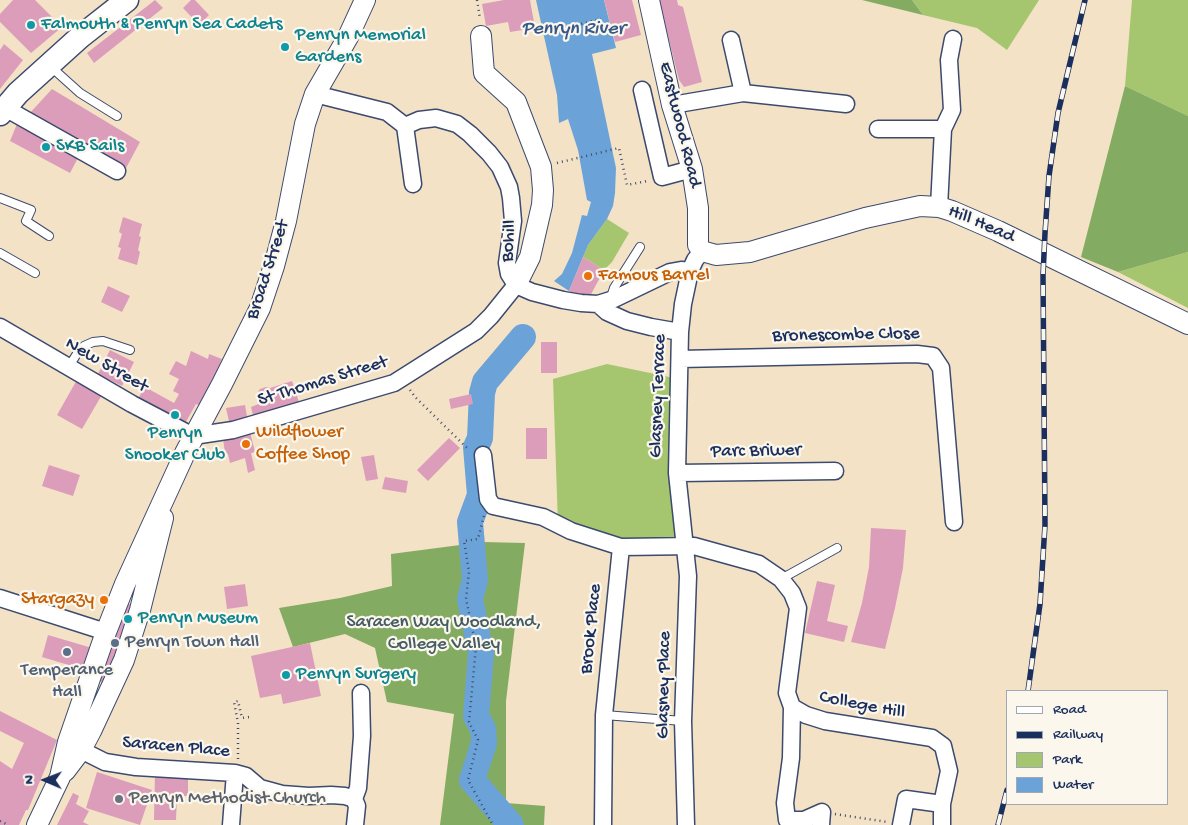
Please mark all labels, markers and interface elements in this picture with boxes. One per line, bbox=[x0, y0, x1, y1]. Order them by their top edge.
place label: Falmouth & Penryn Sea Cadets bbox=[41, 14, 283, 36]
water label: Penryn River bbox=[521, 18, 625, 42]
marker: Falmouth & Penryn Sea Cadets bbox=[25, 19, 37, 31]
place label: Penryn Memorial Gardens bbox=[295, 25, 426, 69]
marker: Penryn Memorial Gardens bbox=[279, 41, 291, 53]
street label: Eastwood Road bbox=[652, 60, 706, 190]
place label: SKB Sails bbox=[56, 136, 124, 158]
marker: SKB Sails bbox=[40, 141, 52, 153]
street label: Hill Head bbox=[944, 201, 1018, 249]
street label: Broad Street bbox=[242, 217, 296, 323]
street label: Bohill bbox=[497, 219, 523, 263]
place label: Famous Barrel bbox=[598, 265, 710, 287]
marker: Famous Barrel bbox=[582, 270, 594, 282]
street label: Bronescombe Close bbox=[772, 323, 920, 349]
street label: New Street bbox=[60, 333, 152, 399]
street label: Glasney Terrace bbox=[645, 334, 673, 458]
street label: St Thomas Street bbox=[255, 351, 391, 413]
marker: Penryn Snooker Club bbox=[169, 409, 181, 421]
place label: Wildflower Coffee Shop bbox=[256, 422, 350, 466]
place label: Penryn Snooker Club bbox=[125, 423, 225, 467]
marker: Wildflower Coffee Shop bbox=[240, 438, 252, 450]
street label: Parc Briwer bbox=[711, 440, 801, 464]
street label: Brook Place bbox=[576, 583, 608, 675]
place label: Stargazy bbox=[21, 589, 94, 611]
marker: Stargazy bbox=[98, 594, 110, 606]
place label: Penryn Museum bbox=[138, 608, 258, 630]
park label: Saracen Way Woodland, College Valley bbox=[347, 612, 541, 656]
marker: Penryn Museum bbox=[122, 613, 134, 625]
street label: Glasney Place bbox=[653, 631, 677, 739]
place label: Penryn Town Hall bbox=[125, 632, 259, 654]
marker: Penryn Town Hall bbox=[109, 637, 121, 649]
marker: Temperance Hall bbox=[61, 646, 73, 658]
place label: Temperance Hall bbox=[21, 660, 113, 704]
place label: Penryn Surgery bbox=[296, 664, 416, 686]
marker: Penryn Surgery bbox=[280, 669, 292, 681]
street label: College Hill bbox=[817, 687, 907, 725]
legend bbox=[1006, 690, 1168, 805]
text: Road bbox=[1053, 701, 1086, 719]
text: Railway bbox=[1053, 726, 1103, 744]
street label: Saracen Place bbox=[121, 732, 231, 764]
text: Park bbox=[1053, 751, 1082, 769]
north arrow bbox=[20, 755, 70, 805]
text: N bbox=[21, 775, 38, 784]
text: Water bbox=[1053, 776, 1093, 794]
place label: Penryn Methodist Church bbox=[129, 788, 326, 810]
marker: Penryn Methodist Church bbox=[113, 793, 125, 805]

